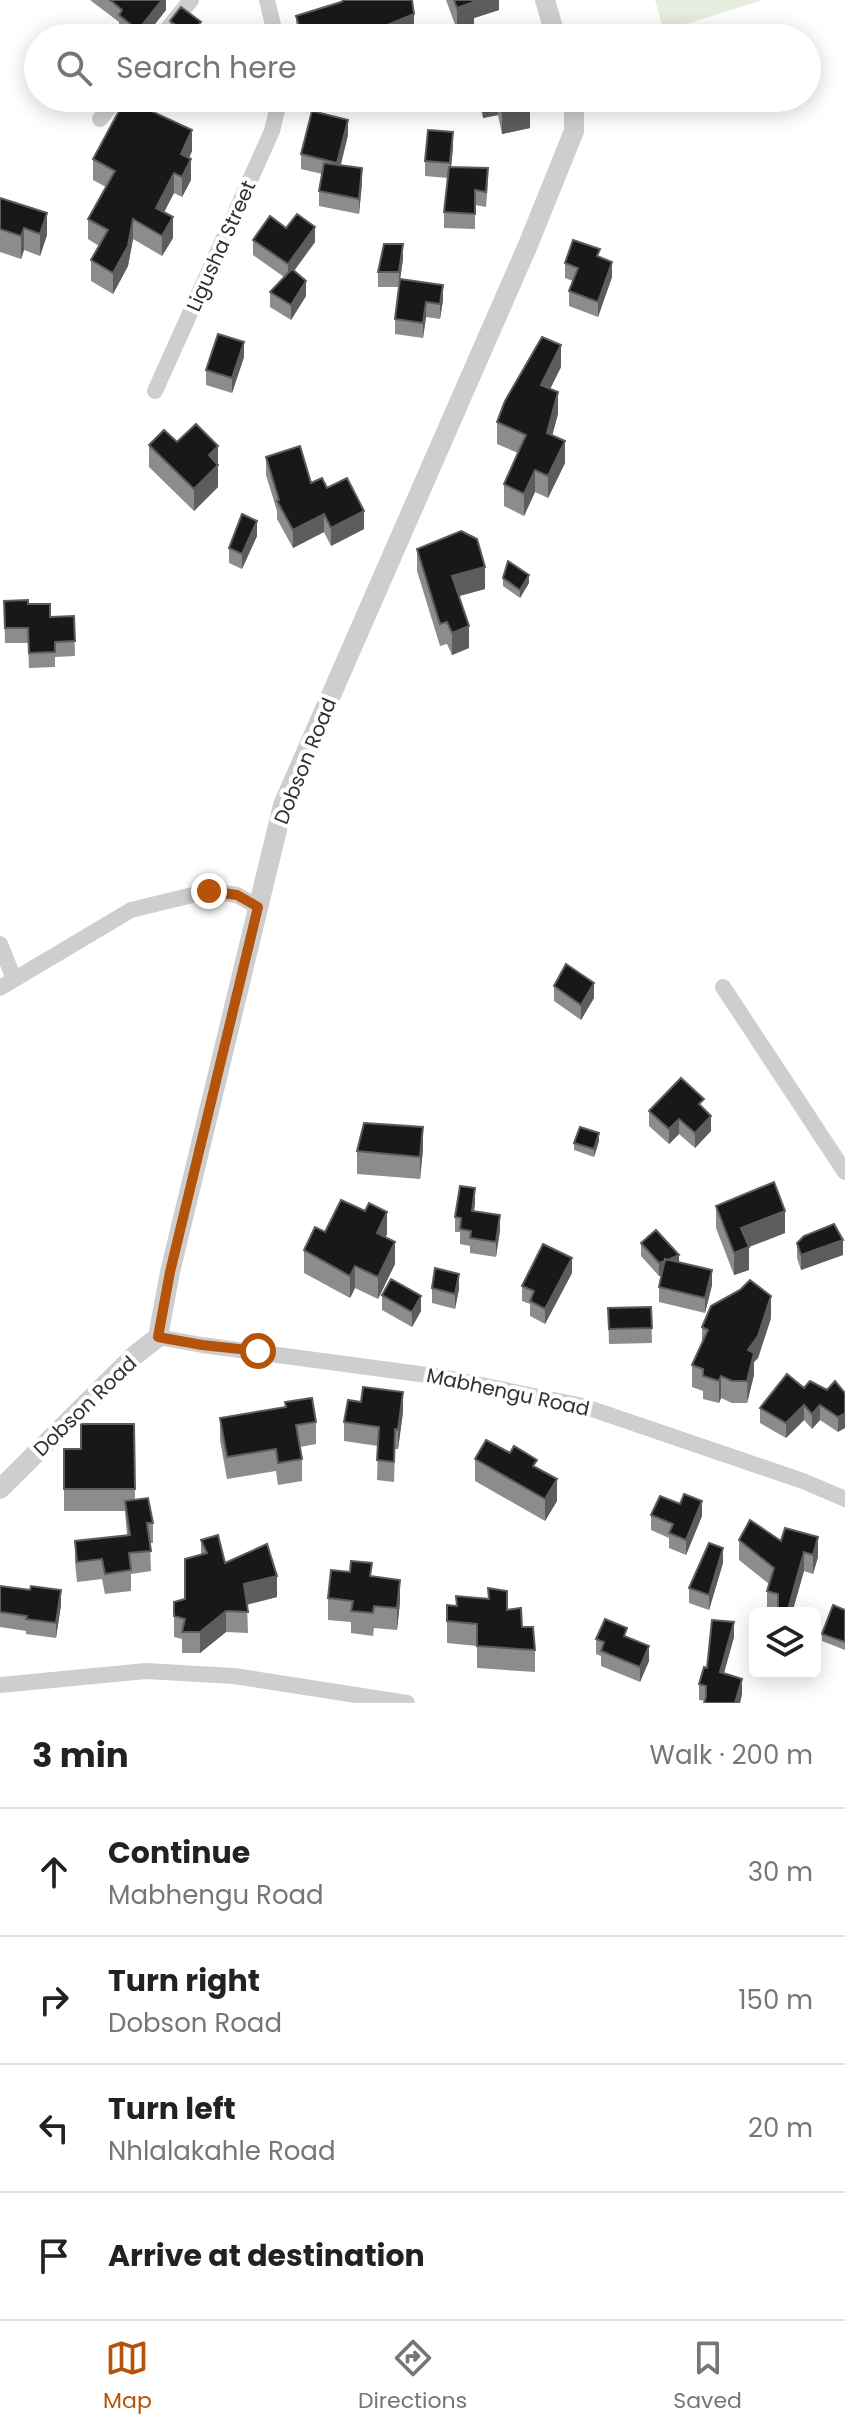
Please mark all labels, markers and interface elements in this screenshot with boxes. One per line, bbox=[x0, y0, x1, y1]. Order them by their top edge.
search box bbox=[24, 24, 821, 112]
icon: search bbox=[52, 46, 96, 90]
text: Search here bbox=[116, 46, 297, 89]
street label: Ligusha Street bbox=[180, 176, 262, 316]
street label: Dobson Road bbox=[267, 694, 343, 828]
route end bbox=[191, 873, 227, 909]
route start bbox=[240, 1333, 276, 1369]
street label: Dobson Road bbox=[27, 1349, 143, 1463]
street label: Mabhengu Road bbox=[424, 1361, 592, 1423]
map controls bbox=[749, 1607, 821, 1679]
button: layers bbox=[749, 1607, 821, 1679]
text: 3 min bbox=[32, 1731, 129, 1779]
text: Walk · 200 m bbox=[650, 1737, 813, 1773]
text: Continue bbox=[108, 1831, 250, 1874]
icon: ahead bbox=[32, 1850, 76, 1894]
text: 30 m bbox=[748, 1854, 813, 1890]
text: Mabhengu Road bbox=[108, 1877, 324, 1913]
text: Turn right bbox=[108, 1959, 260, 2002]
icon: right bbox=[32, 1978, 76, 2022]
text: 150 m bbox=[738, 1982, 813, 2018]
text: Dobson Road bbox=[108, 2005, 282, 2041]
text: Turn left bbox=[108, 2087, 236, 2130]
icon: left bbox=[32, 2106, 76, 2150]
text: 20 m bbox=[748, 2110, 813, 2146]
text: Nhlalakahle Road bbox=[108, 2133, 336, 2169]
icon: arrive bbox=[32, 2234, 76, 2278]
text: Arrive at destination bbox=[108, 2234, 425, 2277]
tab: Map bbox=[103, 2336, 152, 2417]
tab: Directions bbox=[358, 2336, 467, 2417]
tab: Saved bbox=[673, 2336, 742, 2417]

